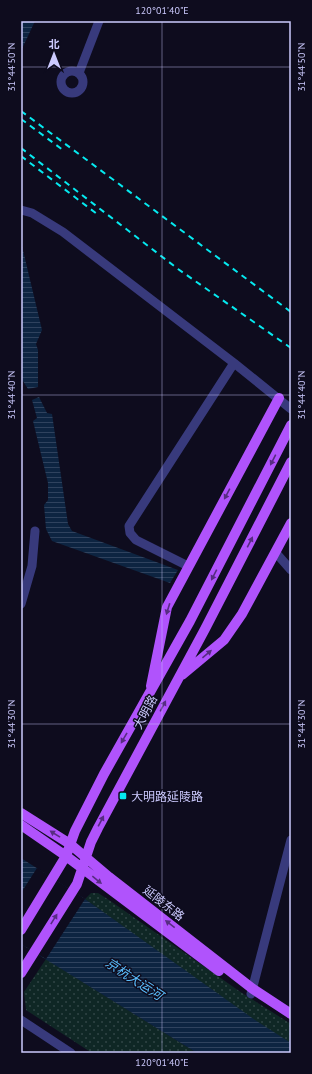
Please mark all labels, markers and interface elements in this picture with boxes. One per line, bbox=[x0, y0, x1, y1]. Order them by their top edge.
text: 120°01'40"E bbox=[135, 4, 189, 17]
north arrow bbox=[34, 34, 74, 74]
text: 北 bbox=[49, 37, 60, 51]
text: 31°44'50"N bbox=[5, 42, 18, 92]
text: 31°44'50"N bbox=[295, 42, 308, 92]
text: 31°44'40"N bbox=[5, 370, 18, 420]
text: 31°44'40"N bbox=[295, 370, 308, 420]
one-way arrow bbox=[270, 454, 276, 465]
one-way arrow bbox=[224, 488, 231, 499]
one-way arrow bbox=[246, 536, 253, 548]
one-way arrow bbox=[211, 570, 217, 581]
one-way arrow bbox=[165, 603, 171, 615]
one-way arrow bbox=[202, 649, 212, 658]
street label: 大明路 bbox=[130, 693, 160, 731]
text: 31°44'30"N bbox=[5, 699, 18, 749]
text: 31°44'30"N bbox=[295, 699, 308, 749]
one-way arrow bbox=[159, 701, 166, 712]
one-way arrow bbox=[121, 733, 128, 744]
place label: 大明路延陵路 bbox=[131, 789, 203, 804]
marker: 大明路延陵路 bbox=[118, 791, 128, 801]
one-way arrow bbox=[98, 815, 105, 827]
one-way arrow bbox=[49, 831, 61, 838]
one-way arrow bbox=[91, 876, 102, 885]
street label: 延陵东路 bbox=[140, 882, 188, 924]
one-way arrow bbox=[51, 913, 58, 925]
one-way arrow bbox=[164, 920, 175, 929]
water label: 京杭大运河 bbox=[102, 954, 168, 1005]
text: 120°01'40"E bbox=[135, 1056, 189, 1069]

